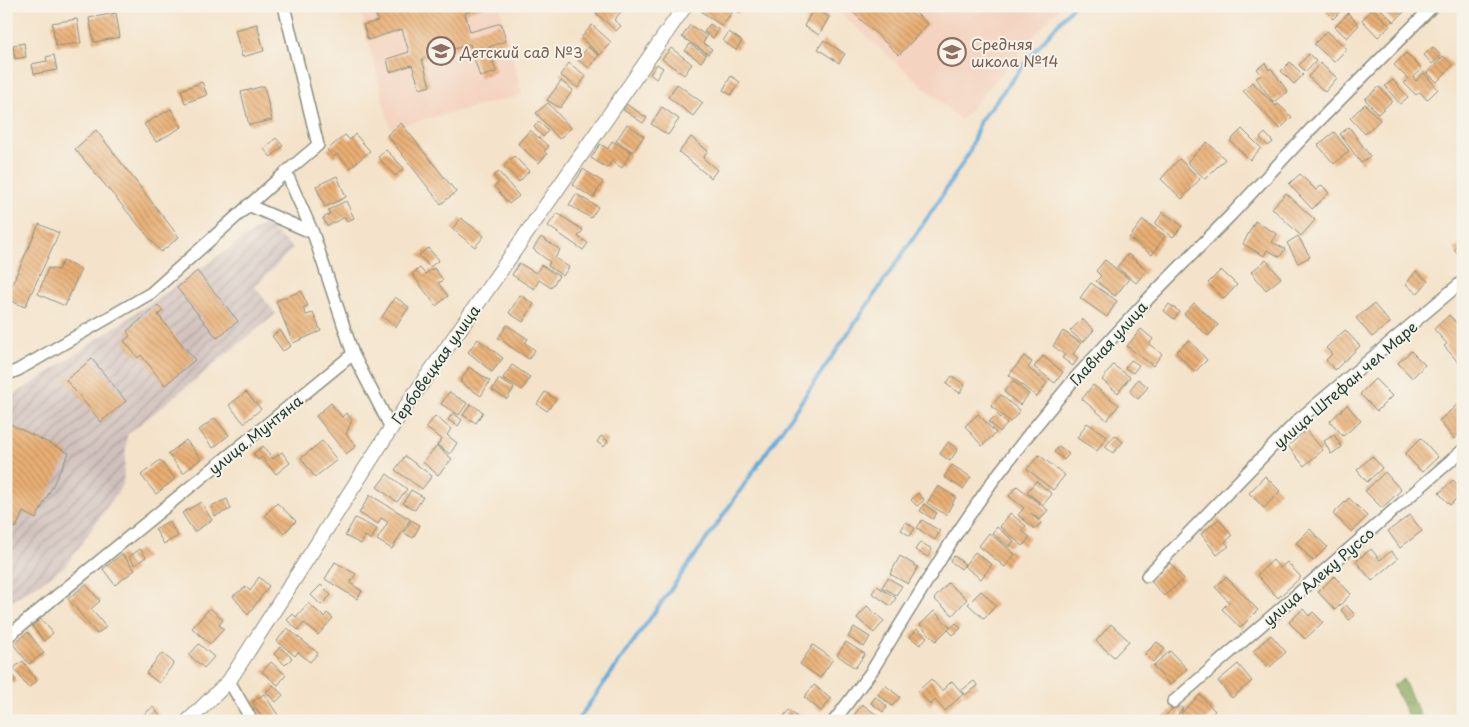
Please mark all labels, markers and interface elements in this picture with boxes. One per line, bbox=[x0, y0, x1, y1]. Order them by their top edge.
place label: Средняя школа №14 bbox=[971, 32, 1058, 72]
school or university icon: Детский сад №3 bbox=[426, 36, 456, 66]
school or university icon: Средняя школа №14 bbox=[937, 37, 967, 67]
place label: Детский сад №3 bbox=[459, 40, 583, 63]
street label: Главная улица bbox=[1064, 295, 1153, 390]
street label: Гербовецкая улица bbox=[385, 299, 485, 428]
street label: улица Штефан чел Маре bbox=[1268, 315, 1422, 453]
street label: улица Мунтяна bbox=[203, 388, 308, 479]
street label: улица Алеку Руссо bbox=[1257, 521, 1379, 631]

